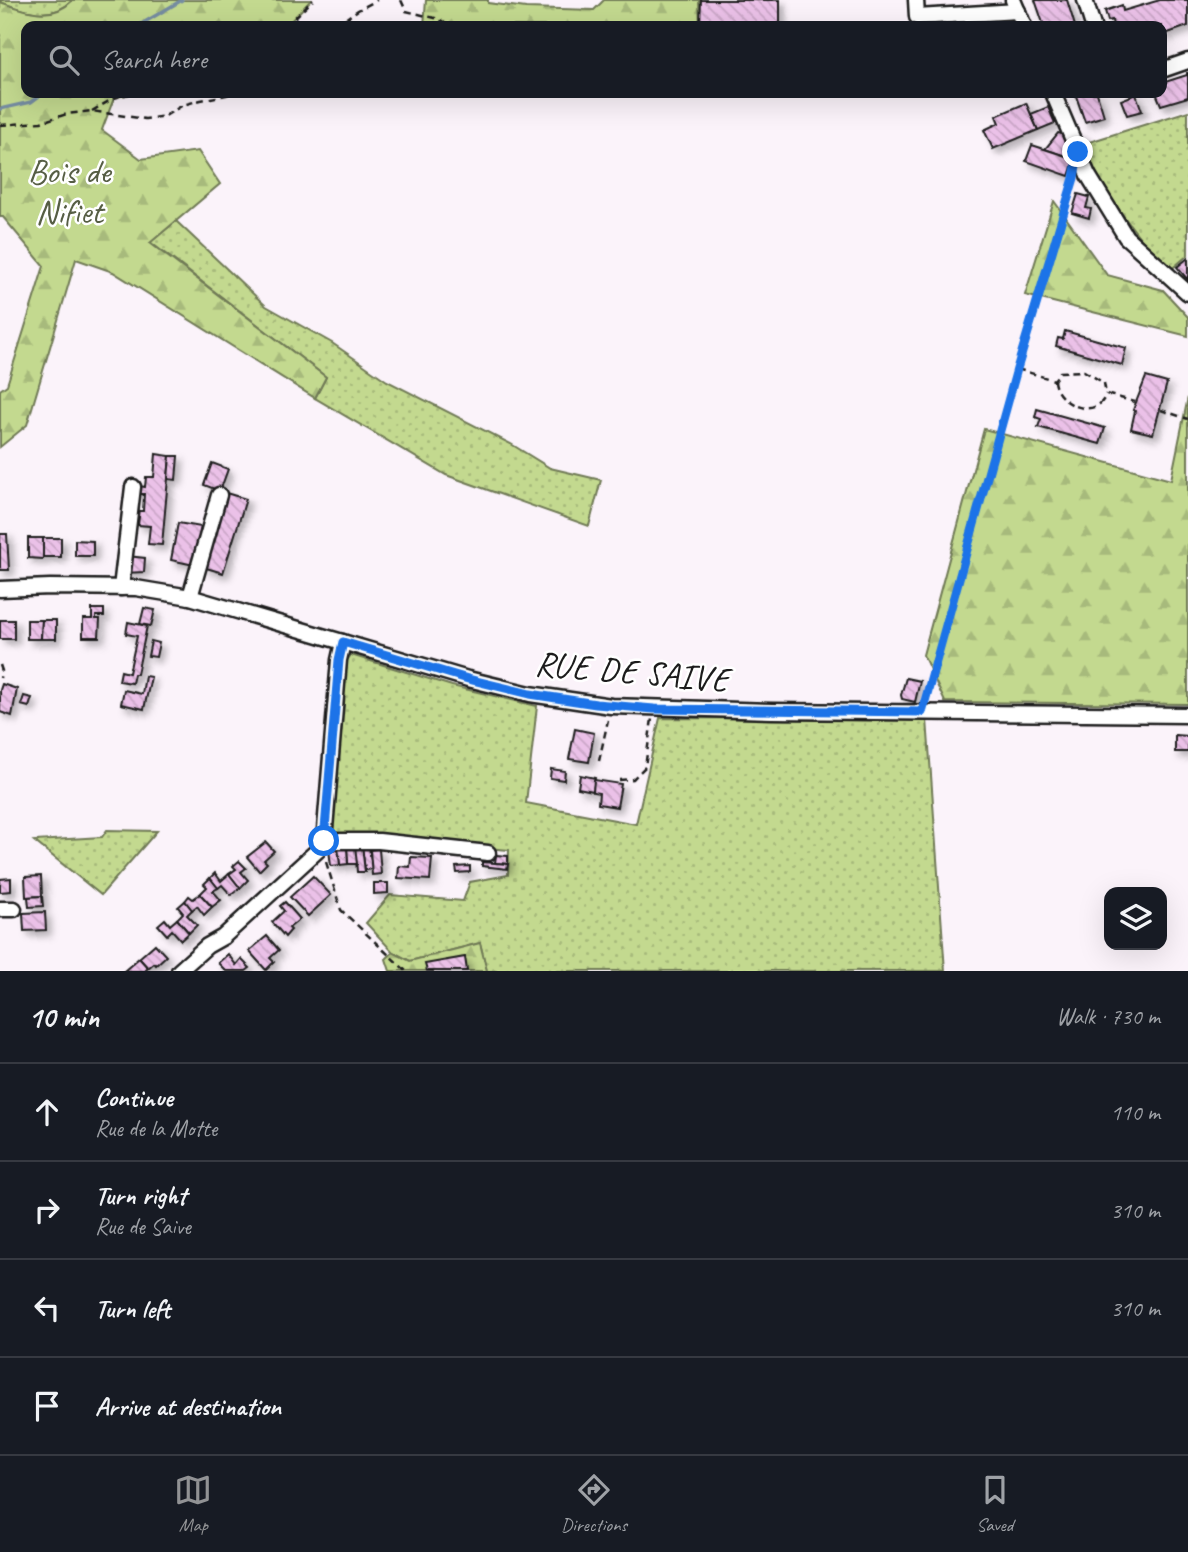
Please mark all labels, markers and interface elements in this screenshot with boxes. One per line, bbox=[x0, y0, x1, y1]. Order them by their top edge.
search box bbox=[21, 21, 1167, 98]
icon: search bbox=[45, 41, 83, 79]
text: Search here bbox=[101, 43, 207, 76]
route end bbox=[1062, 136, 1093, 167]
park label: Bois de Nifiet bbox=[28, 149, 113, 234]
street label: RUE DE SAIVE bbox=[533, 641, 735, 703]
route start bbox=[308, 825, 339, 856]
map controls bbox=[1104, 887, 1167, 950]
button: layers bbox=[1104, 887, 1167, 950]
text: 10 min bbox=[28, 998, 99, 1036]
text: Walk · 730 m bbox=[1056, 1002, 1160, 1031]
text: Continue bbox=[95, 1081, 173, 1114]
icon: ahead bbox=[28, 1093, 66, 1131]
text: 110 m bbox=[1111, 1098, 1160, 1127]
text: Rue de la Motte bbox=[95, 1114, 217, 1143]
text: Turn right bbox=[95, 1179, 186, 1212]
icon: right bbox=[28, 1191, 66, 1229]
text: 310 m bbox=[1111, 1196, 1160, 1225]
text: Rue de Saive bbox=[95, 1212, 191, 1241]
icon: left bbox=[28, 1289, 66, 1327]
text: Turn left bbox=[95, 1292, 170, 1325]
text: 310 m bbox=[1111, 1294, 1160, 1323]
icon: arrive bbox=[28, 1387, 66, 1425]
text: Arrive at destination bbox=[95, 1390, 281, 1423]
tab: Map bbox=[174, 1471, 212, 1537]
tab: Directions bbox=[561, 1471, 627, 1537]
tab: Saved bbox=[976, 1471, 1014, 1537]

